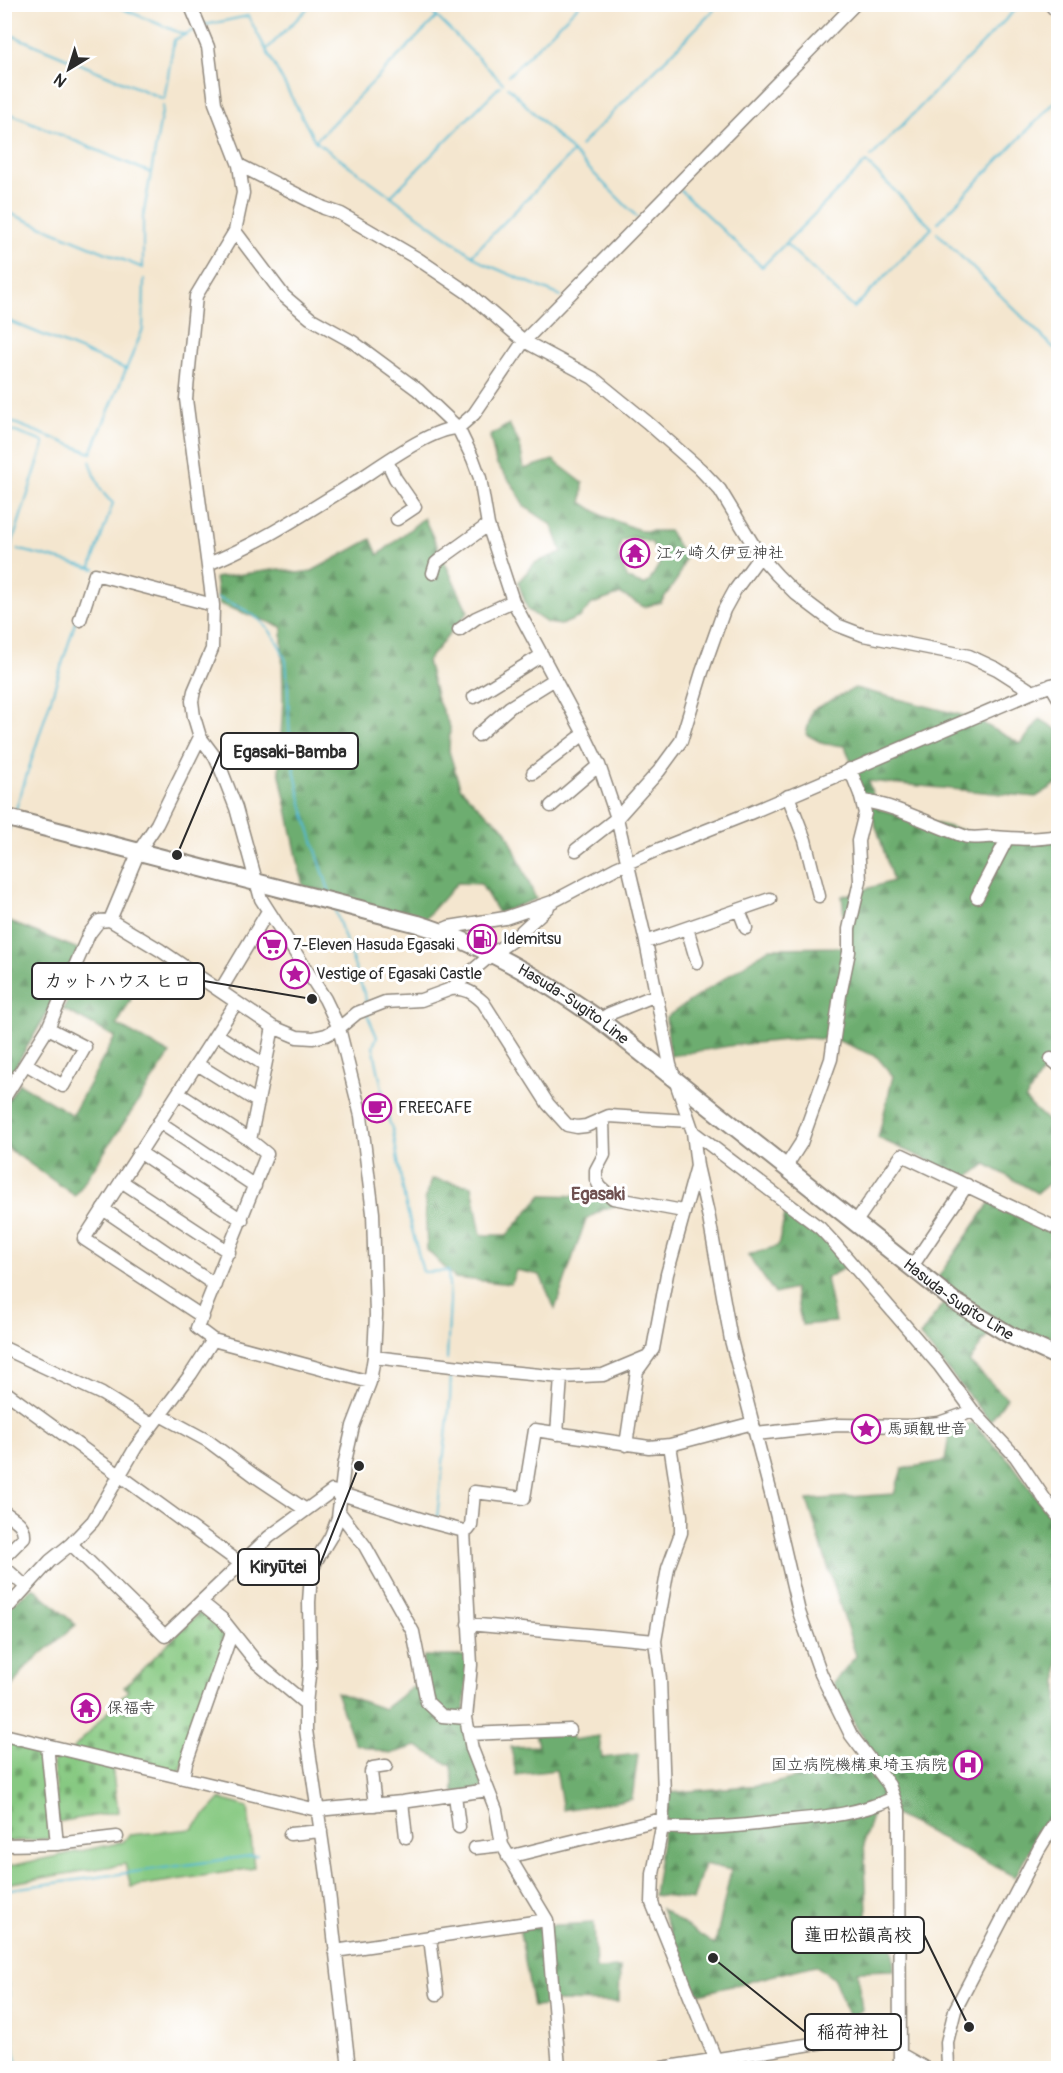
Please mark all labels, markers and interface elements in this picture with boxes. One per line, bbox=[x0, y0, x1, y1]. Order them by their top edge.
north arrow bbox=[39, 39, 99, 99]
text: N bbox=[50, 69, 71, 91]
temple icon: 江ヶ崎久伊豆神社 bbox=[619, 537, 651, 569]
place label: 江ヶ崎久伊豆神社 bbox=[656, 543, 784, 563]
callout: Egasaki-Bamba bbox=[221, 733, 358, 769]
text: Egasaki-Bamba bbox=[233, 741, 347, 764]
fuel station icon: Idemitsu bbox=[466, 923, 498, 955]
supermarket icon: 7-Eleven Hasuda Egasaki bbox=[256, 929, 288, 961]
place label: Idemitsu bbox=[503, 929, 562, 949]
place label: 7-Eleven Hasuda Egasaki bbox=[293, 935, 455, 955]
place icon: Vestige of Egasaki Castle bbox=[279, 958, 311, 990]
street label: Hasuda-Sugito Line bbox=[514, 960, 633, 1049]
callout: カットハウス ヒロ bbox=[32, 963, 204, 999]
place label: Vestige of Egasaki Castle bbox=[316, 964, 482, 984]
text: カットハウス ヒロ bbox=[45, 970, 191, 993]
cafe icon: FREECAFE bbox=[361, 1092, 393, 1124]
place label: FREECAFE bbox=[398, 1098, 472, 1118]
district label: Egasaki bbox=[571, 1183, 625, 1206]
street label: Hasuda-Sugito Line bbox=[899, 1254, 1017, 1345]
place icon: 馬頭観世音 bbox=[850, 1413, 882, 1445]
place label: 馬頭観世音 bbox=[887, 1419, 967, 1439]
callout: Kiryūtei bbox=[238, 1549, 319, 1585]
text: Kiryūtei bbox=[250, 1556, 306, 1579]
temple icon: 保福寺 bbox=[70, 1692, 102, 1724]
place label: 保福寺 bbox=[107, 1698, 155, 1718]
hospital icon: 国立病院機構東埼玉病院 bbox=[952, 1749, 984, 1781]
place label: 国立病院機構東埼玉病院 bbox=[771, 1755, 947, 1775]
callout: 蓮田松韻高校 bbox=[792, 1917, 924, 1953]
text: 蓮田松韻高校 bbox=[804, 1924, 912, 1947]
callout: 稲荷神社 bbox=[805, 2014, 901, 2050]
text: 稲荷神社 bbox=[817, 2021, 889, 2044]

